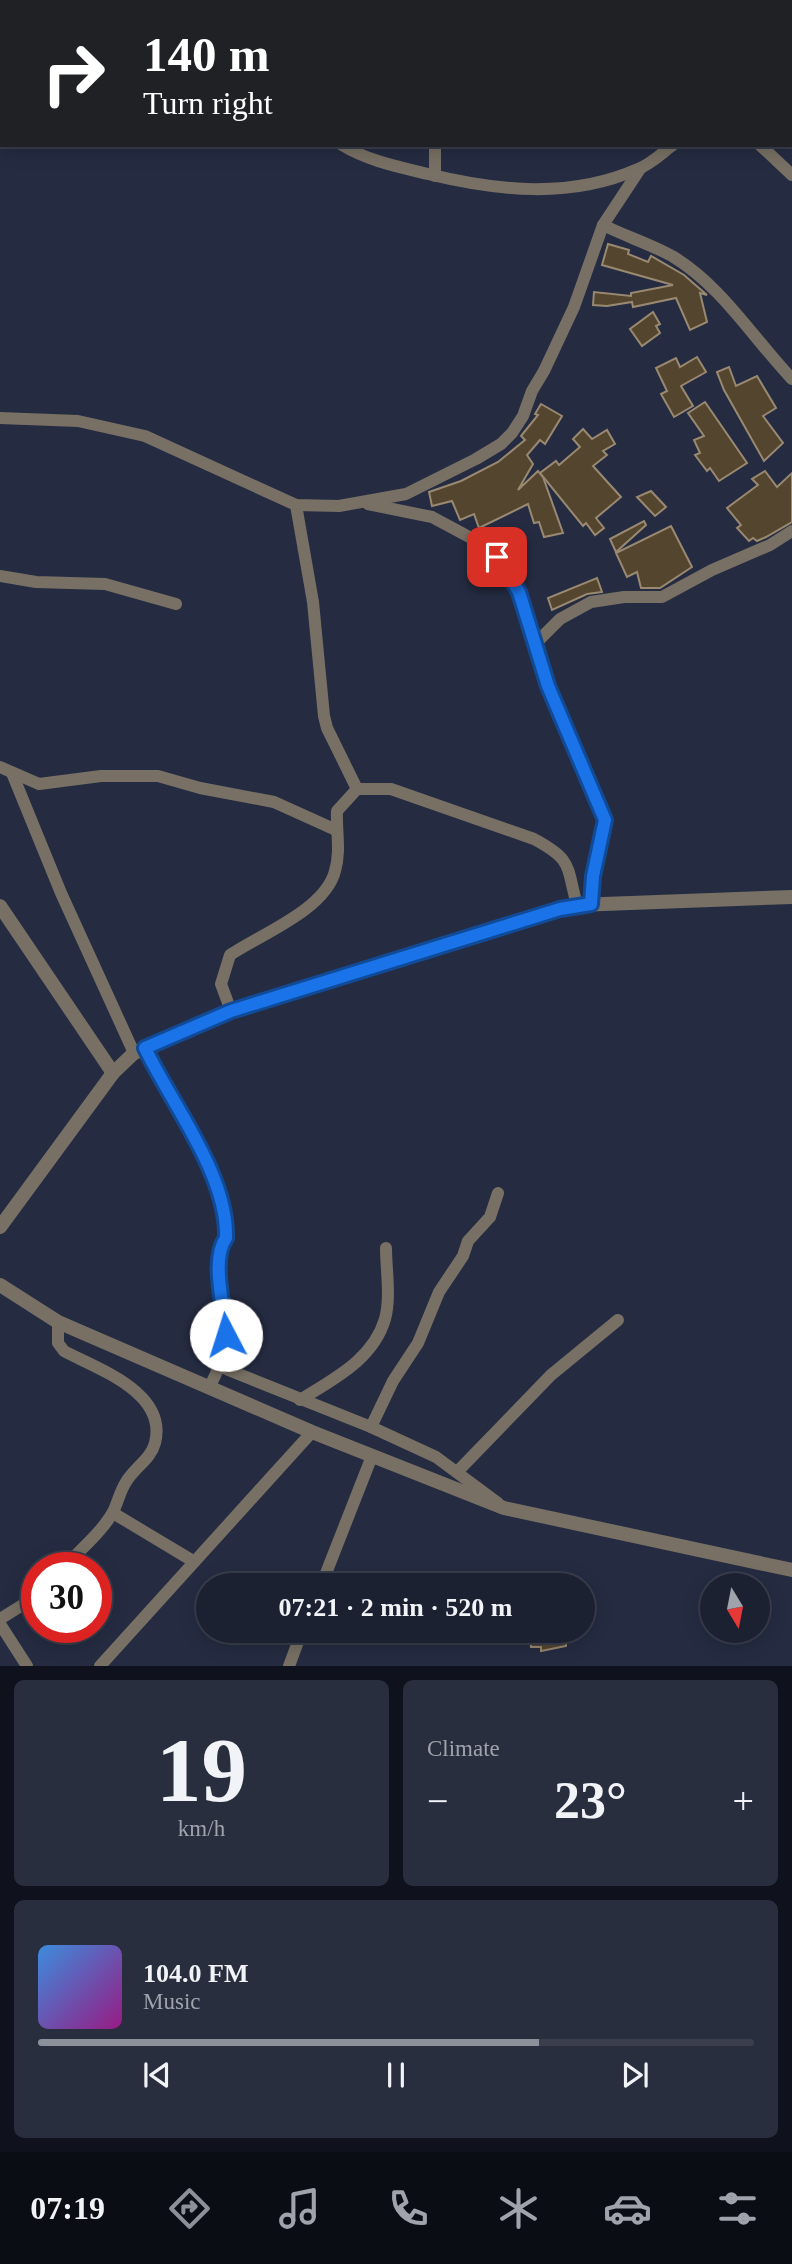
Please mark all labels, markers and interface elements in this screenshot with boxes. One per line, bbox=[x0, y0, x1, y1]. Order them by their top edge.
text: 140 m bbox=[143, 27, 270, 82]
icon: right bbox=[28, 28, 119, 119]
text: Turn right bbox=[143, 85, 273, 121]
pin bbox=[467, 527, 527, 587]
icon: arrive bbox=[478, 538, 516, 576]
position arrow bbox=[189, 1298, 263, 1372]
speed limit sign: 30 bbox=[21, 1552, 112, 1643]
north arrow bbox=[700, 1573, 770, 1643]
map controls bbox=[700, 1573, 770, 1643]
text: 07:21 · 2 min · 520 m bbox=[279, 1593, 513, 1622]
text: 19 bbox=[156, 1720, 247, 1821]
text: Climate bbox=[427, 1736, 500, 1761]
text: 23° bbox=[554, 1772, 627, 1829]
text: − bbox=[427, 1780, 448, 1822]
text: + bbox=[733, 1780, 754, 1822]
text: km/h bbox=[178, 1816, 225, 1841]
text: 104.0 FM bbox=[143, 1959, 248, 1988]
text: Music bbox=[143, 1989, 201, 2014]
icon: previous bbox=[138, 2056, 176, 2094]
icon: pause bbox=[377, 2056, 415, 2094]
icon: next bbox=[616, 2056, 654, 2094]
icon: directions bbox=[165, 2184, 214, 2233]
icon: music bbox=[275, 2184, 324, 2233]
icon: phone bbox=[384, 2184, 433, 2233]
icon: climate bbox=[494, 2184, 543, 2233]
icon: car bbox=[603, 2184, 652, 2233]
icon: filters bbox=[713, 2184, 762, 2233]
text: 07:19 bbox=[30, 2190, 105, 2226]

